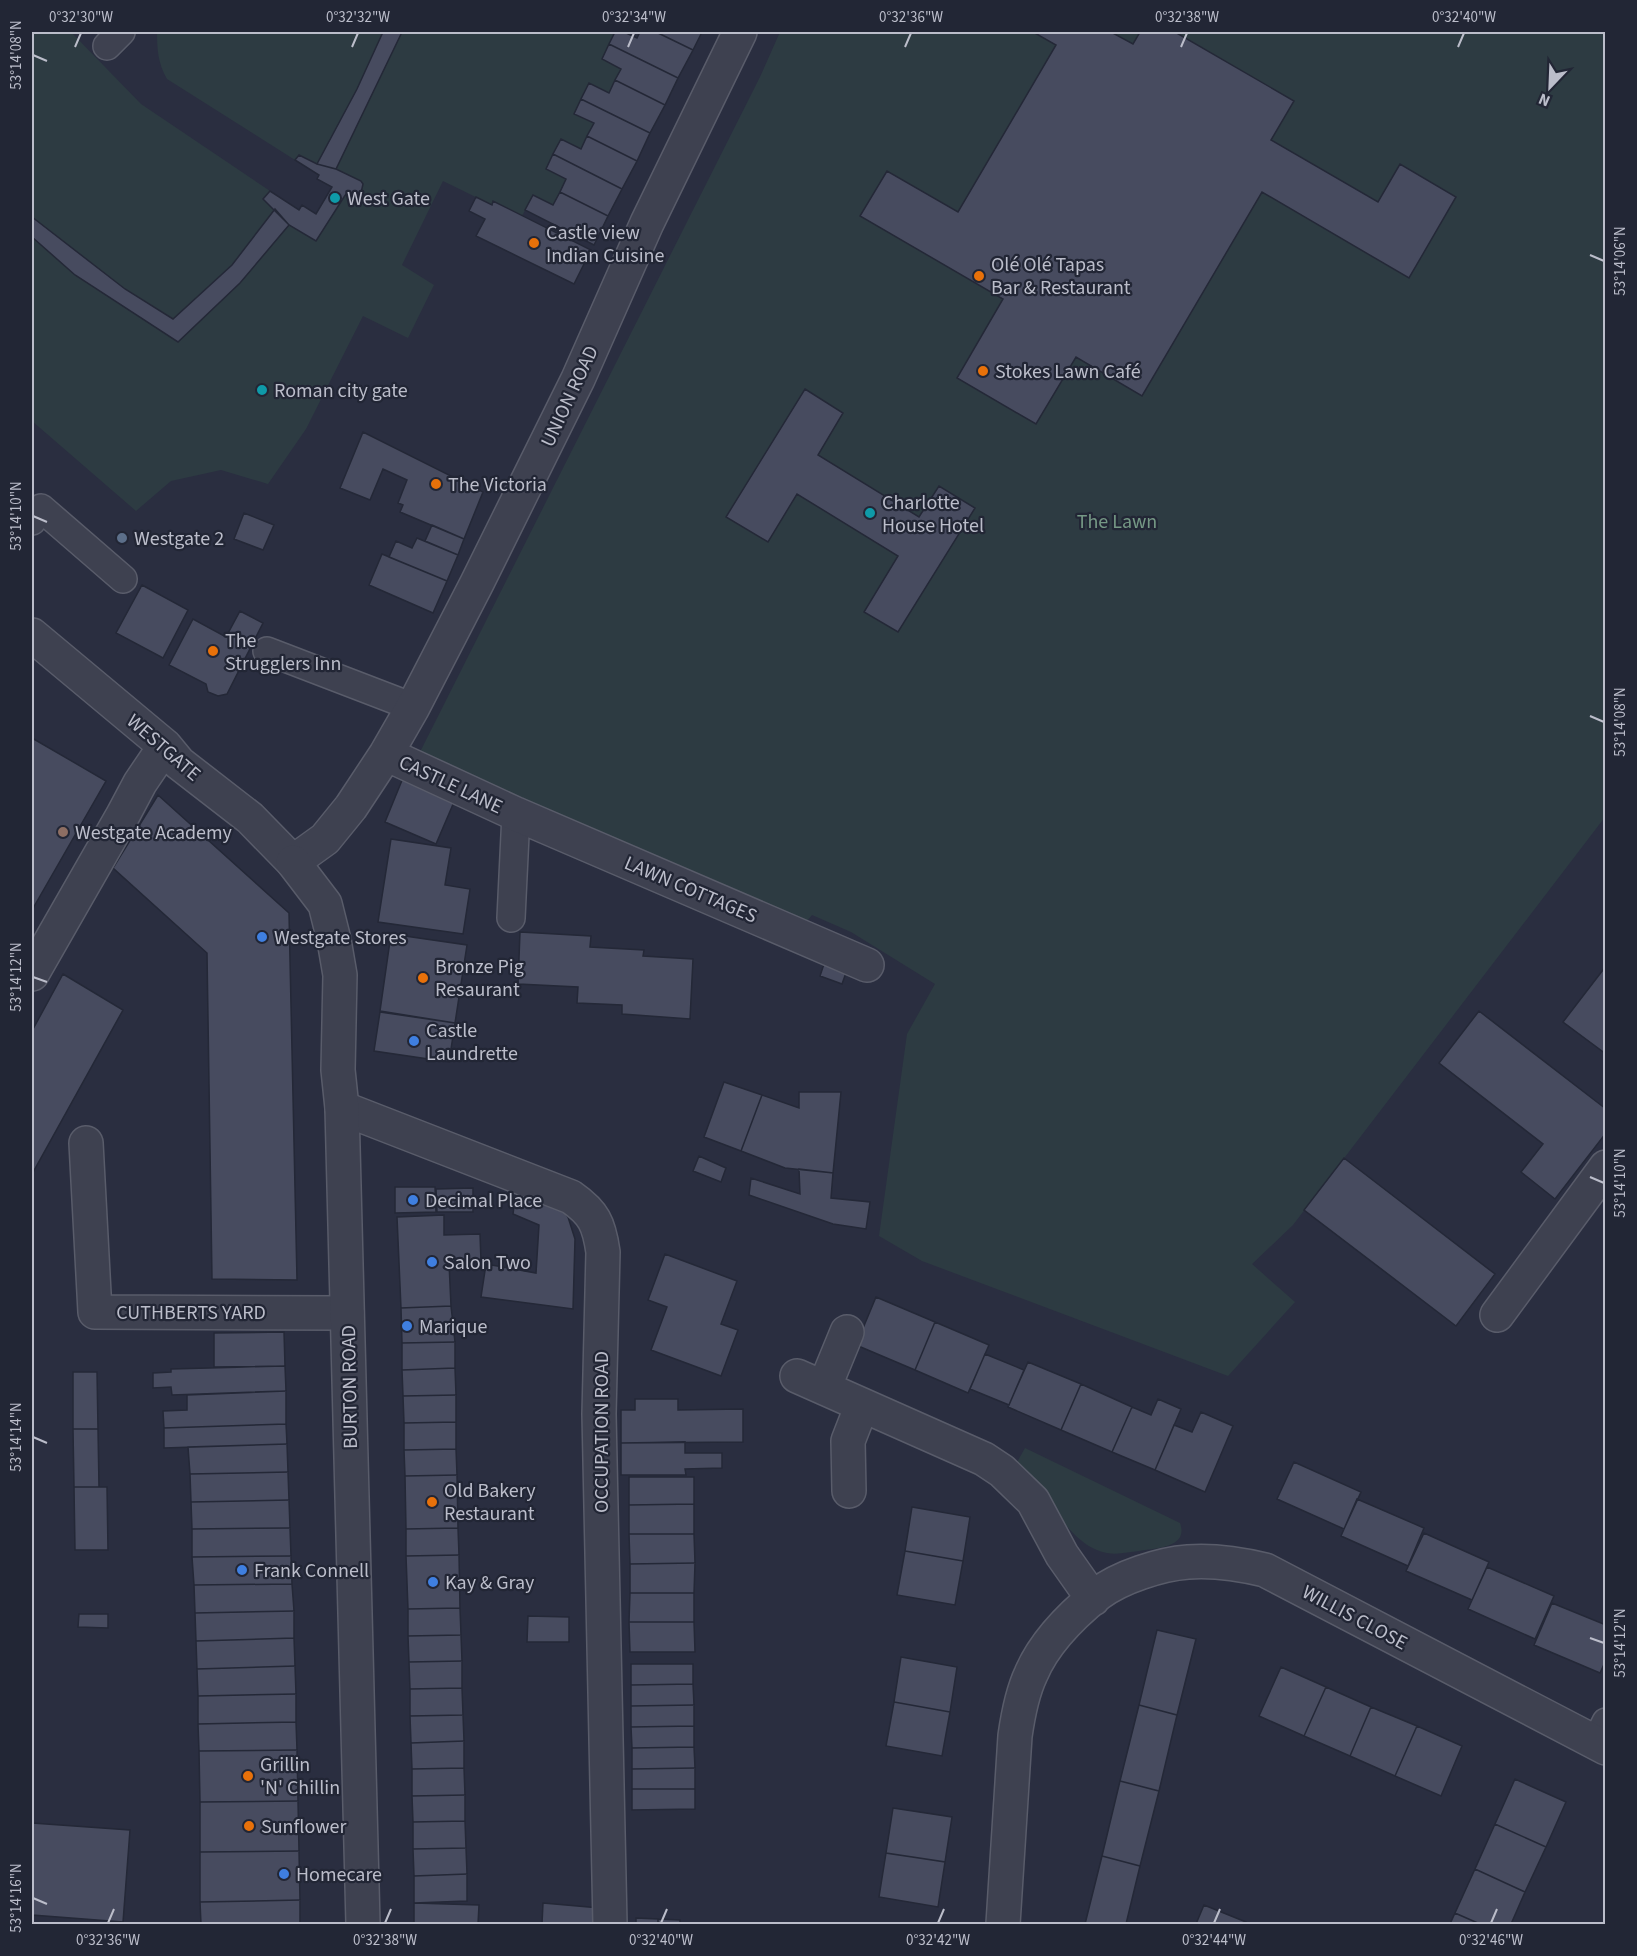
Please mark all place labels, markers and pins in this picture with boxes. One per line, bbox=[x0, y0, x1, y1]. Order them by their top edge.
place label: West Gate bbox=[347, 185, 430, 213]
marker: West Gate bbox=[328, 191, 342, 205]
place label: Castle view Indian Cuisine bbox=[546, 219, 664, 270]
marker: Castle view Indian Cuisine bbox=[527, 236, 541, 250]
place label: Olé Olé Tapas Bar & Restaurant bbox=[991, 251, 1131, 302]
marker: Olé Olé Tapas Bar & Restaurant bbox=[972, 269, 986, 283]
place label: Stokes Lawn Café bbox=[995, 358, 1141, 386]
marker: Stokes Lawn Café bbox=[976, 364, 990, 378]
place label: Roman city gate bbox=[274, 377, 408, 405]
marker: Roman city gate bbox=[255, 383, 269, 397]
place label: The Victoria bbox=[448, 471, 547, 499]
marker: The Victoria bbox=[429, 477, 443, 491]
place label: Charlotte House Hotel bbox=[882, 489, 984, 540]
marker: Charlotte House Hotel bbox=[863, 506, 877, 520]
place label: Westgate 2 bbox=[134, 525, 224, 553]
marker: Westgate 2 bbox=[115, 531, 129, 545]
place label: The Strugglers Inn bbox=[225, 627, 341, 678]
marker: The Strugglers Inn bbox=[206, 644, 220, 658]
place label: Westgate Academy bbox=[75, 819, 233, 847]
marker: Westgate Academy bbox=[56, 825, 70, 839]
place label: Westgate Stores bbox=[274, 924, 407, 952]
marker: Westgate Stores bbox=[255, 930, 269, 944]
place label: Bronze Pig Resaurant bbox=[435, 953, 524, 1004]
marker: Bronze Pig Resaurant bbox=[416, 971, 430, 985]
place label: Castle Laundrette bbox=[426, 1017, 518, 1068]
marker: Castle Laundrette bbox=[407, 1034, 421, 1048]
place label: Decimal Place bbox=[425, 1187, 542, 1215]
marker: Decimal Place bbox=[406, 1193, 420, 1207]
place label: Salon Two bbox=[444, 1249, 531, 1277]
marker: Salon Two bbox=[425, 1255, 439, 1269]
place label: Marique bbox=[419, 1313, 487, 1341]
marker: Marique bbox=[400, 1319, 414, 1333]
place label: Old Bakery Restaurant bbox=[444, 1477, 536, 1528]
marker: Old Bakery Restaurant bbox=[425, 1495, 439, 1509]
place label: Frank Connell bbox=[254, 1557, 369, 1585]
marker: Frank Connell bbox=[235, 1563, 249, 1577]
place label: Kay & Gray bbox=[445, 1569, 535, 1597]
marker: Kay & Gray bbox=[426, 1575, 440, 1589]
place label: Grillin 'N' Chillin bbox=[260, 1751, 340, 1802]
marker: Grillin 'N' Chillin bbox=[241, 1769, 255, 1783]
place label: Sunflower bbox=[261, 1813, 346, 1841]
marker: Sunflower bbox=[242, 1819, 256, 1833]
place label: Homecare bbox=[296, 1861, 382, 1889]
marker: Homecare bbox=[277, 1867, 291, 1881]

